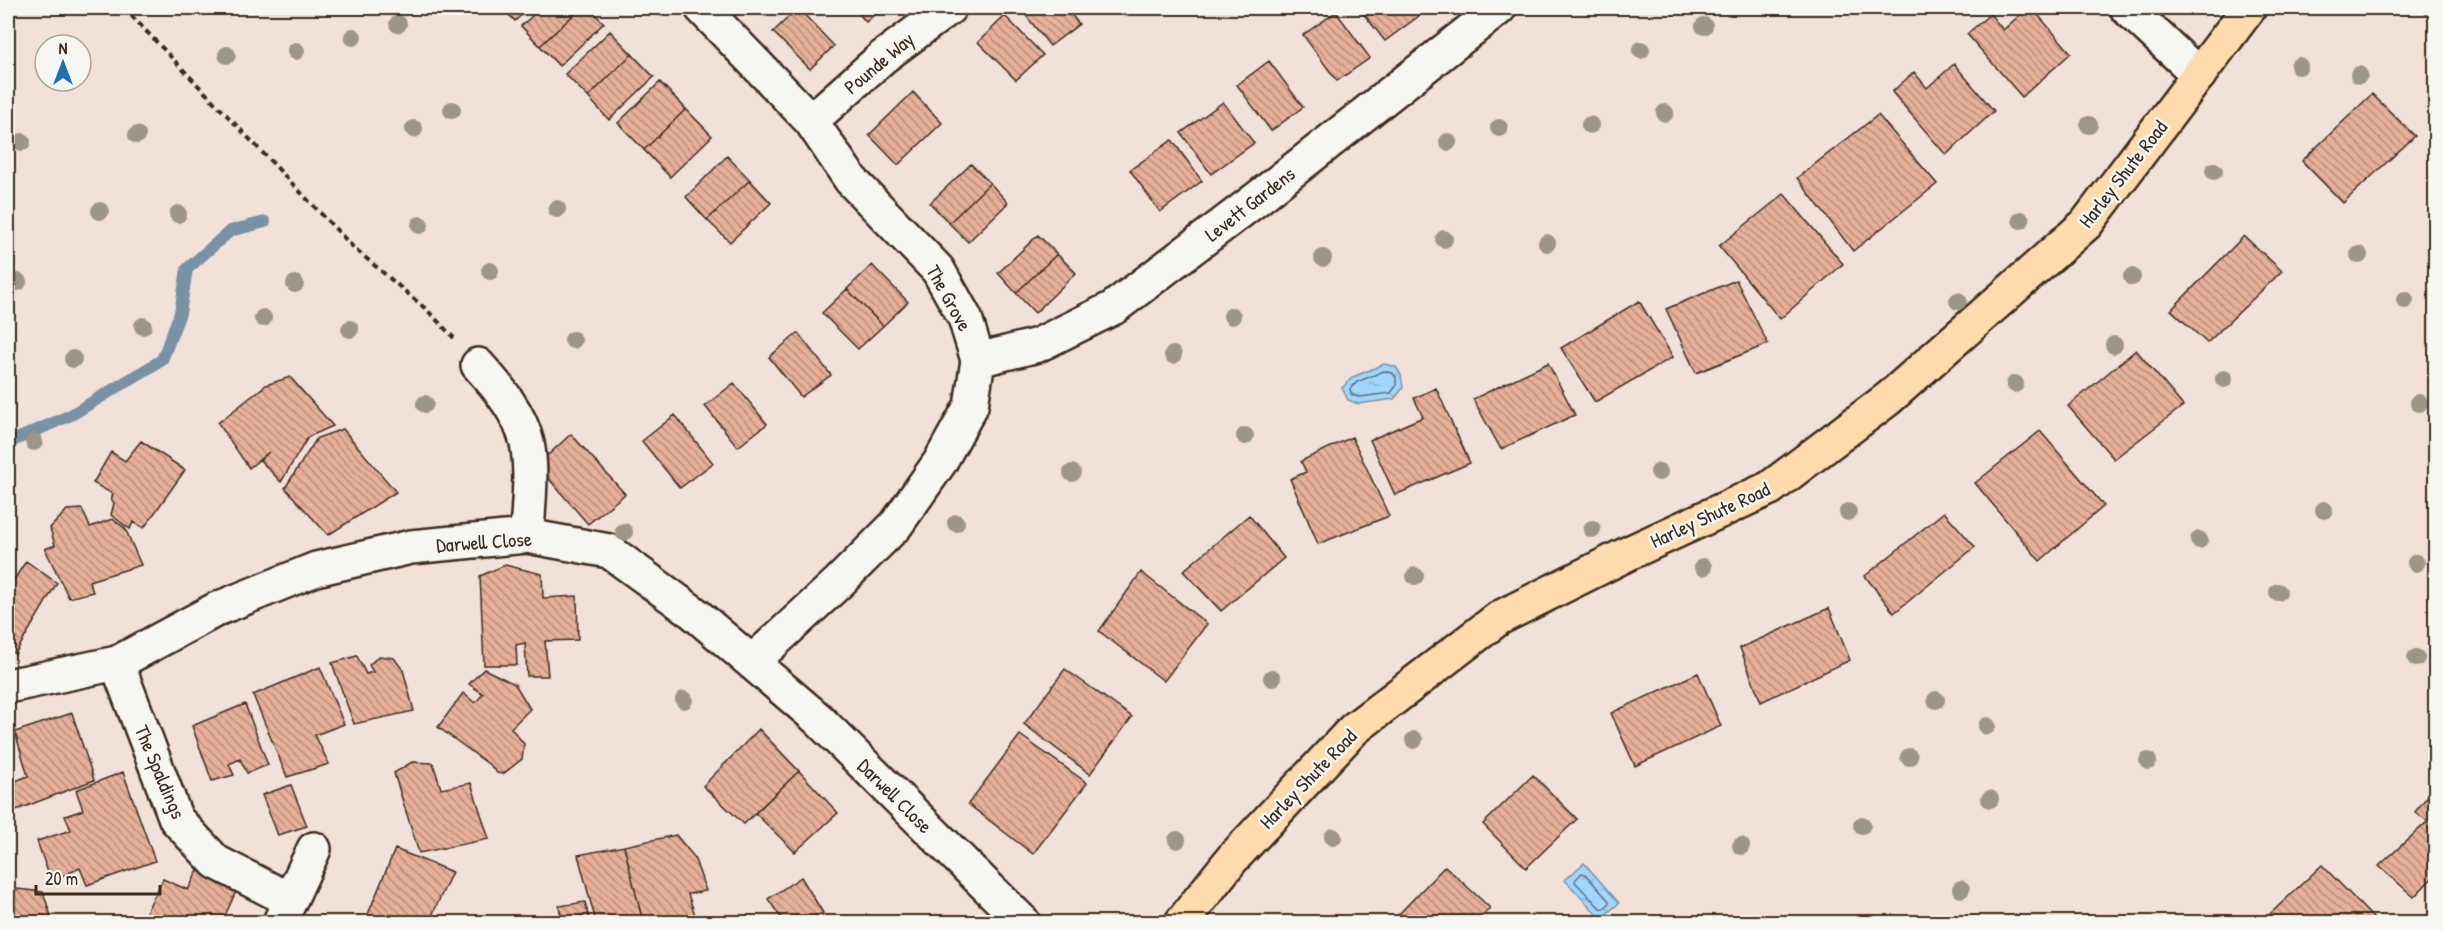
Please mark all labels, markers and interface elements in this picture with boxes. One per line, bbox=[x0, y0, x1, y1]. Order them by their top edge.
street label: Pounde Way bbox=[838, 25, 919, 100]
north arrow bbox=[33, 33, 93, 93]
text: N bbox=[59, 37, 68, 59]
street label: Harley Shute Road bbox=[2072, 114, 2173, 233]
street label: Levett Gardens bbox=[1199, 160, 1301, 247]
street label: The Grove bbox=[920, 260, 979, 336]
street label: Harley Shute Road bbox=[1646, 475, 1774, 554]
street label: Darwell Close bbox=[435, 525, 533, 558]
street label: The Spaldings bbox=[129, 721, 192, 823]
street label: Harley Shute Road bbox=[1253, 723, 1362, 834]
street label: Darwell Close bbox=[852, 752, 939, 839]
scale bar bbox=[36, 858, 160, 896]
text: 20 m bbox=[45, 866, 78, 891]

